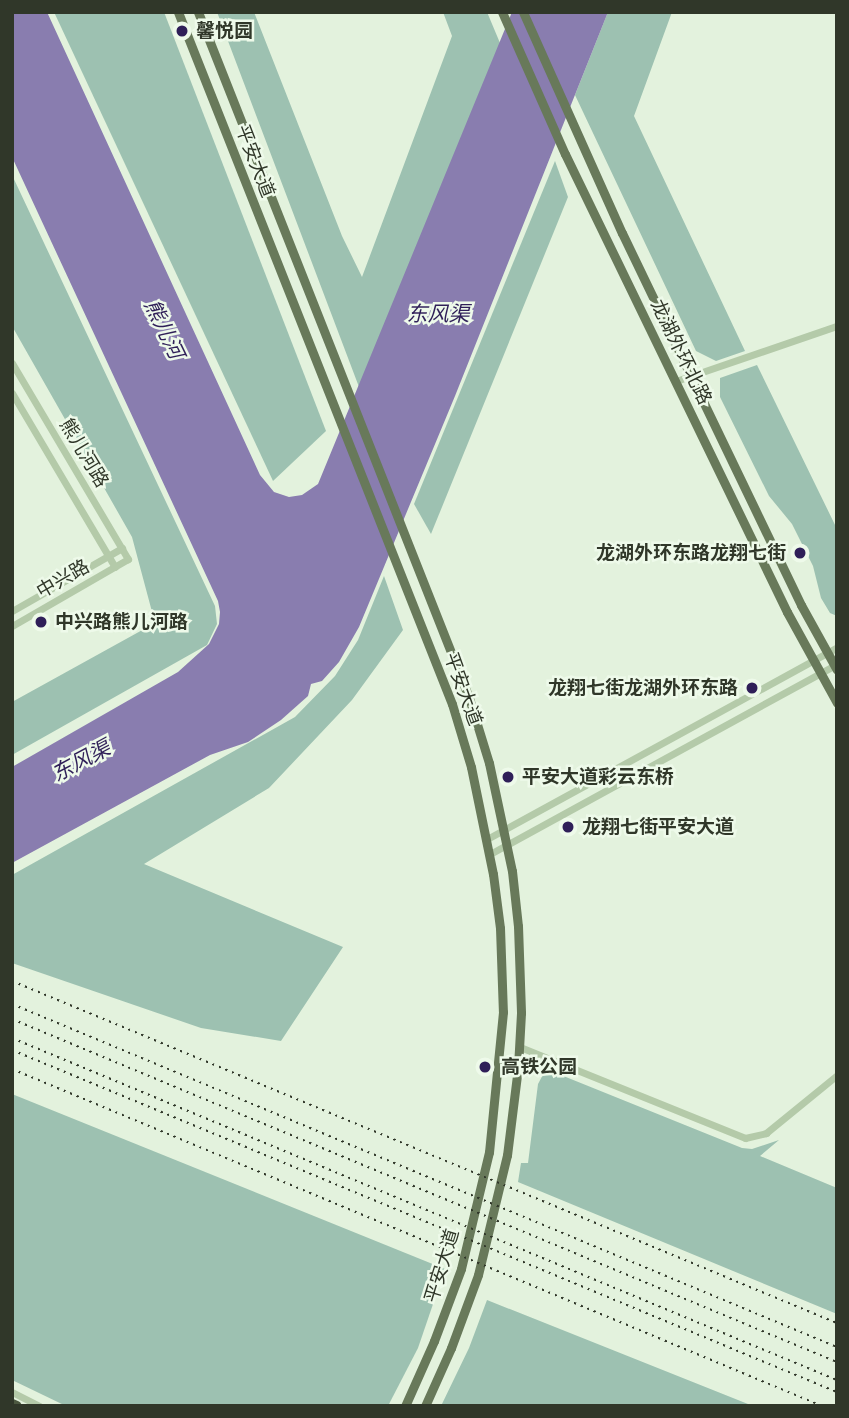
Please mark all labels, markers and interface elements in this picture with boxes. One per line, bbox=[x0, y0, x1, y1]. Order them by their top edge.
place label: 馨悦园 bbox=[196, 20, 253, 42]
marker: 馨悦园 bbox=[174, 23, 190, 39]
street label: 平安大道 bbox=[231, 121, 279, 201]
water label: 熊儿河 bbox=[139, 295, 189, 363]
street label: 龙湖外环北路 bbox=[646, 296, 716, 408]
water label: 东风渠 bbox=[407, 301, 469, 327]
street label: 熊儿河路 bbox=[55, 415, 113, 491]
place label: 龙湖外环东路龙翔七街 bbox=[596, 542, 786, 564]
marker: 龙湖外环东路龙翔七街 bbox=[792, 545, 808, 561]
street label: 中兴路 bbox=[33, 555, 93, 603]
place label: 中兴路熊儿河路 bbox=[55, 611, 188, 633]
marker: 中兴路熊儿河路 bbox=[33, 614, 49, 630]
street label: 平安大道 bbox=[439, 649, 487, 729]
place label: 龙翔七街龙湖外环东路 bbox=[548, 677, 738, 699]
marker: 龙翔七街龙湖外环东路 bbox=[744, 680, 760, 696]
water label: 东风渠 bbox=[47, 735, 115, 787]
place label: 平安大道彩云东桥 bbox=[522, 766, 674, 788]
marker: 平安大道彩云东桥 bbox=[500, 769, 516, 785]
place label: 龙翔七街平安大道 bbox=[582, 816, 734, 838]
marker: 龙翔七街平安大道 bbox=[560, 819, 576, 835]
place label: 高铁公园 bbox=[501, 1056, 577, 1078]
marker: 高铁公园 bbox=[475, 1057, 495, 1077]
street label: 平安大道 bbox=[420, 1226, 464, 1306]

